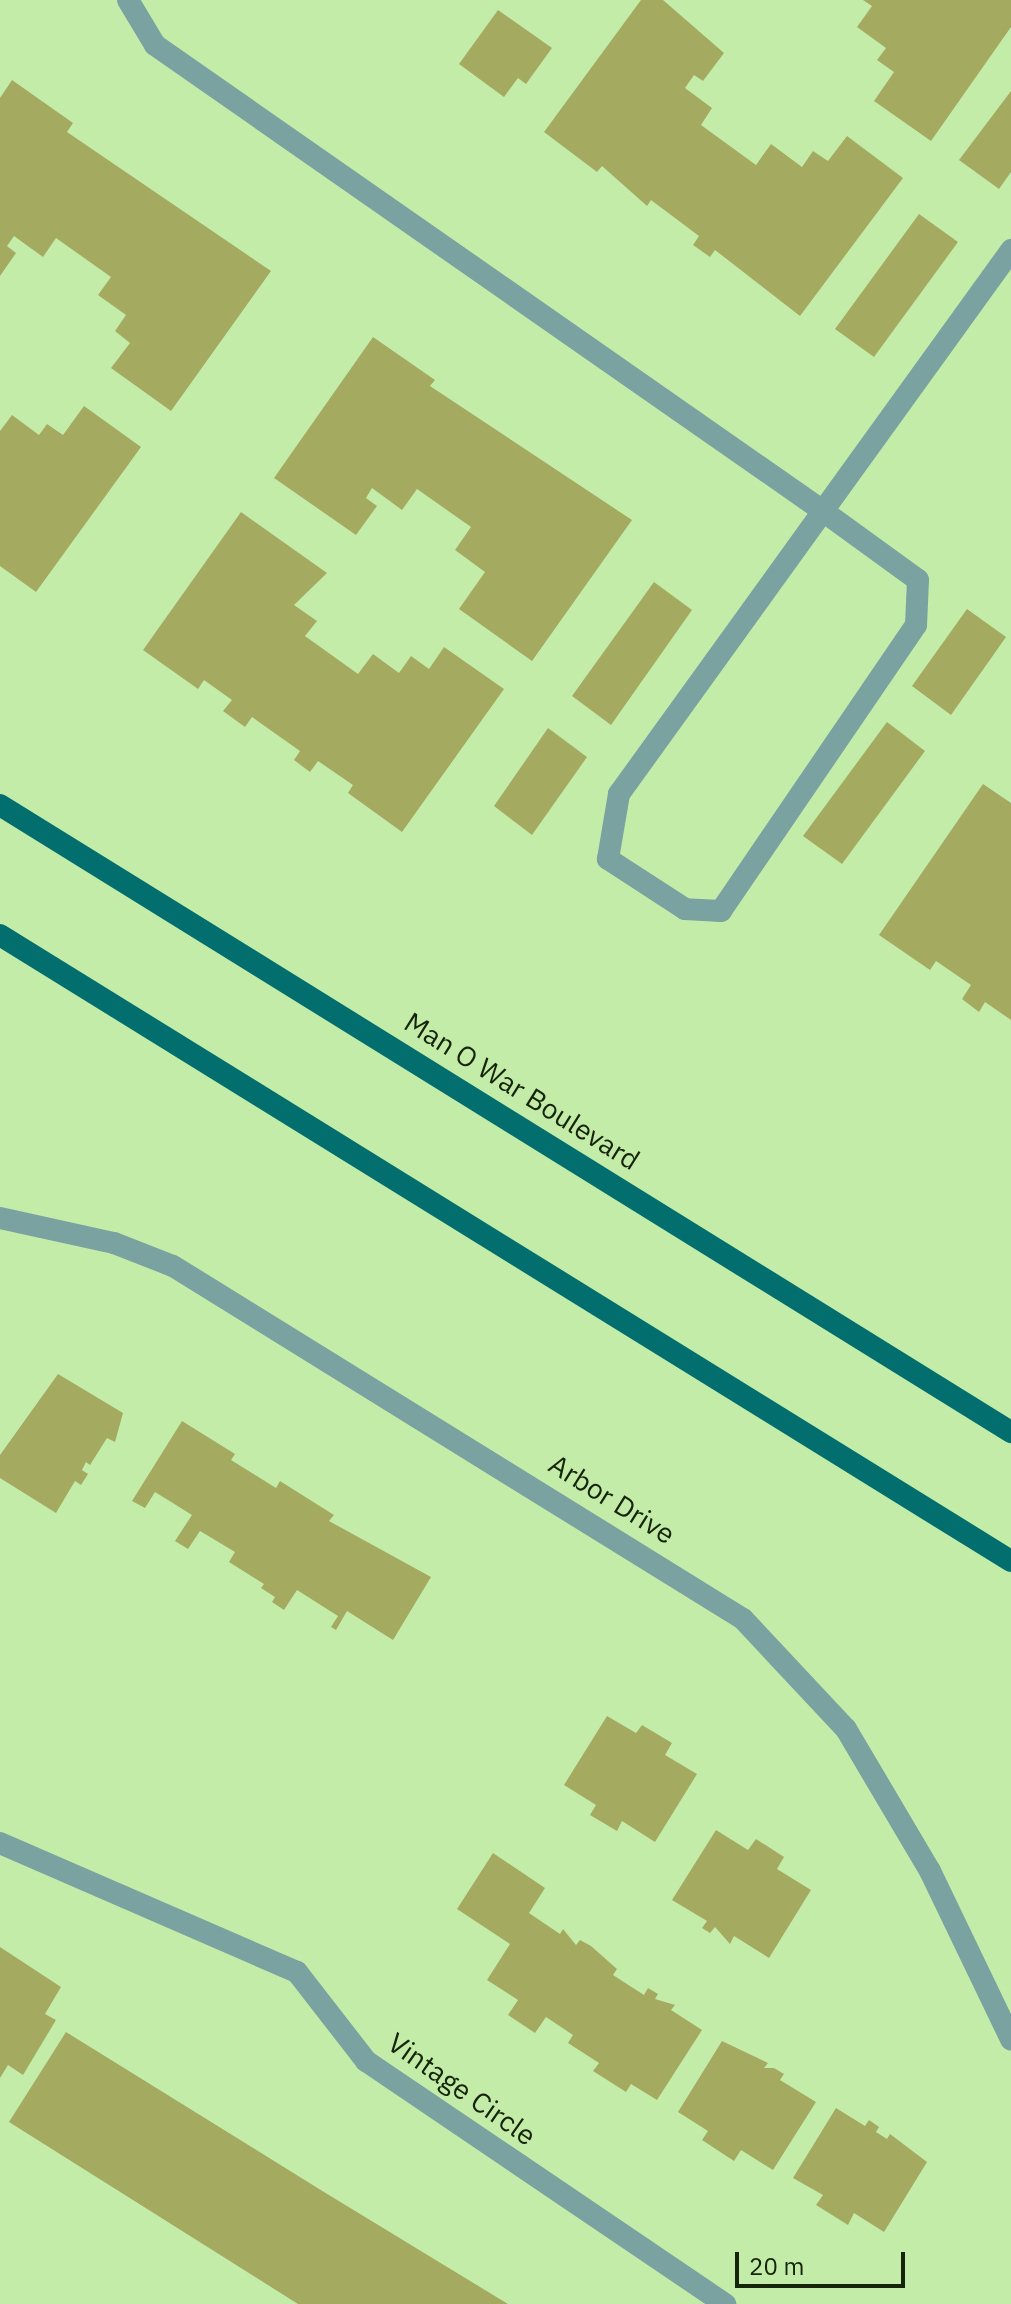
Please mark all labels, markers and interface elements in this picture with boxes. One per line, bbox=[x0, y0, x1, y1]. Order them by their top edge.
street label: Man O War Boulevard bbox=[398, 1005, 646, 1177]
street label: Arbor Drive bbox=[543, 1447, 681, 1551]
street label: Vintage Circle bbox=[382, 2026, 542, 2152]
scale bar bbox=[739, 2236, 909, 2286]
text: 20 m bbox=[749, 2250, 804, 2282]

